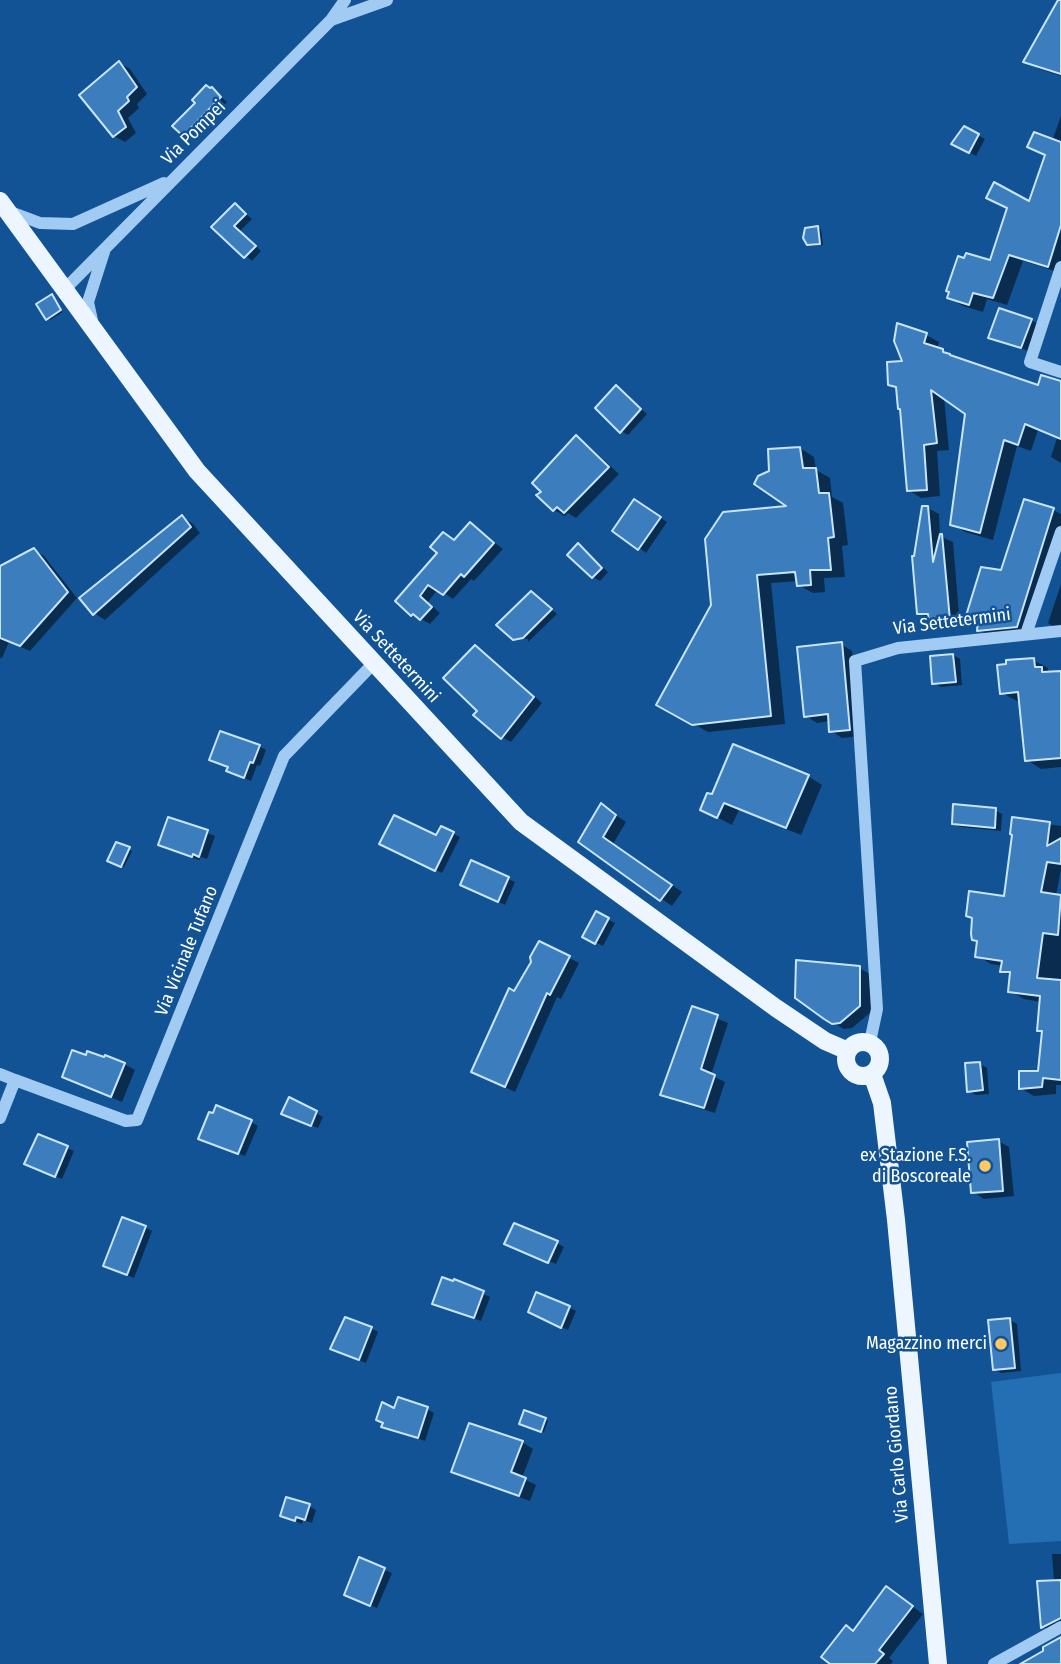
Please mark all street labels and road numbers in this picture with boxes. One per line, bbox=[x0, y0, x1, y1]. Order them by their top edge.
street label: Via Pompei bbox=[157, 96, 231, 170]
street label: Via Settetermini bbox=[892, 604, 1012, 640]
street label: Via Settetermini bbox=[348, 606, 444, 708]
street label: Via Vicinale Tufano bbox=[151, 883, 223, 1019]
street label: Via Carlo Giordano bbox=[880, 1385, 914, 1523]

